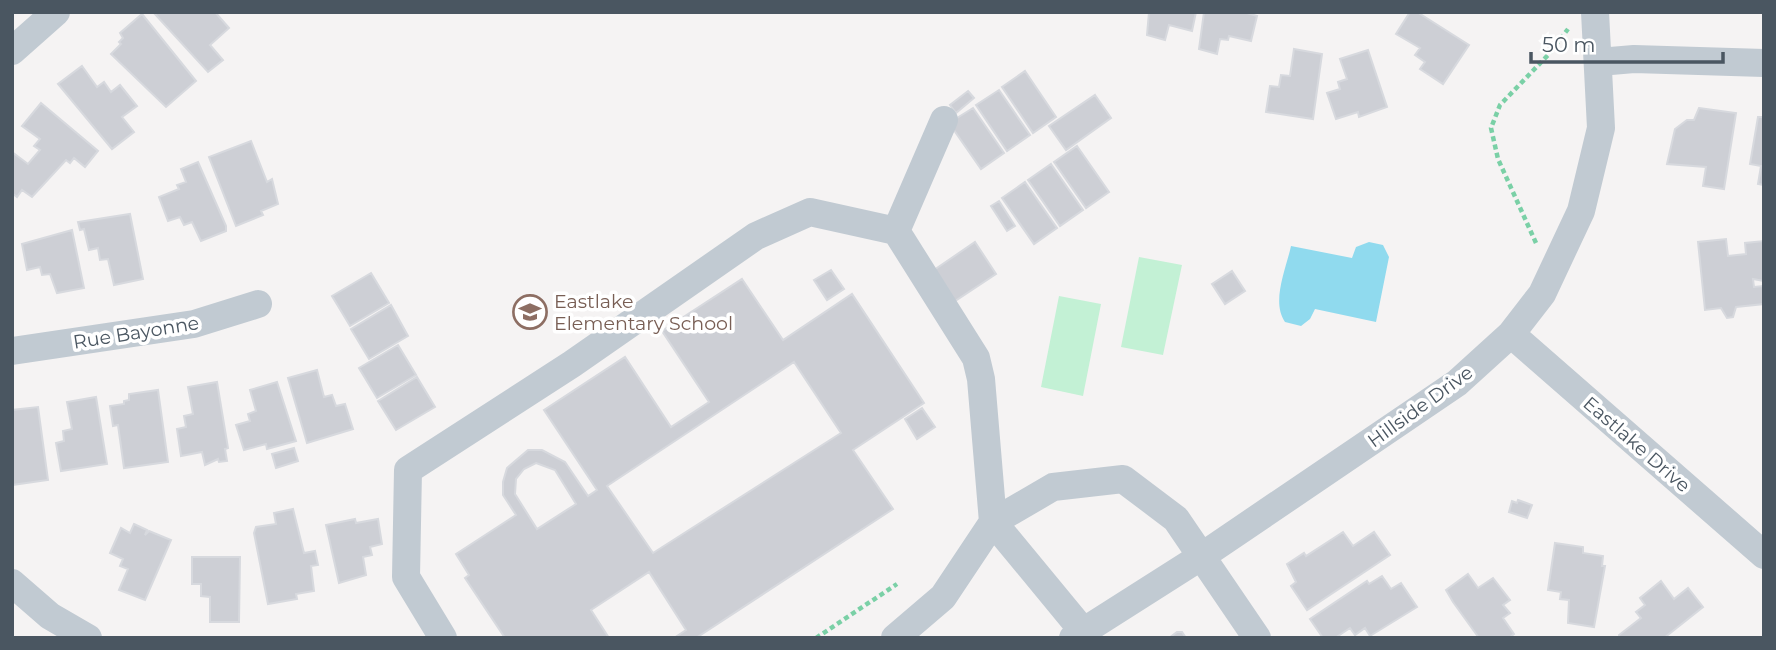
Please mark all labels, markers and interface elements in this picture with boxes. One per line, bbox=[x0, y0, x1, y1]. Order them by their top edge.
scale bar bbox=[1531, 21, 1724, 65]
text: 50 m bbox=[1542, 32, 1596, 57]
place label: Eastlake Elementary School bbox=[554, 290, 733, 335]
school or university icon: Eastlake Elementary School bbox=[511, 293, 549, 331]
street label: Rue Bayonne bbox=[71, 311, 201, 354]
street label: Hillside Drive bbox=[1363, 361, 1477, 452]
street label: Eastlake Drive bbox=[1578, 392, 1695, 497]

